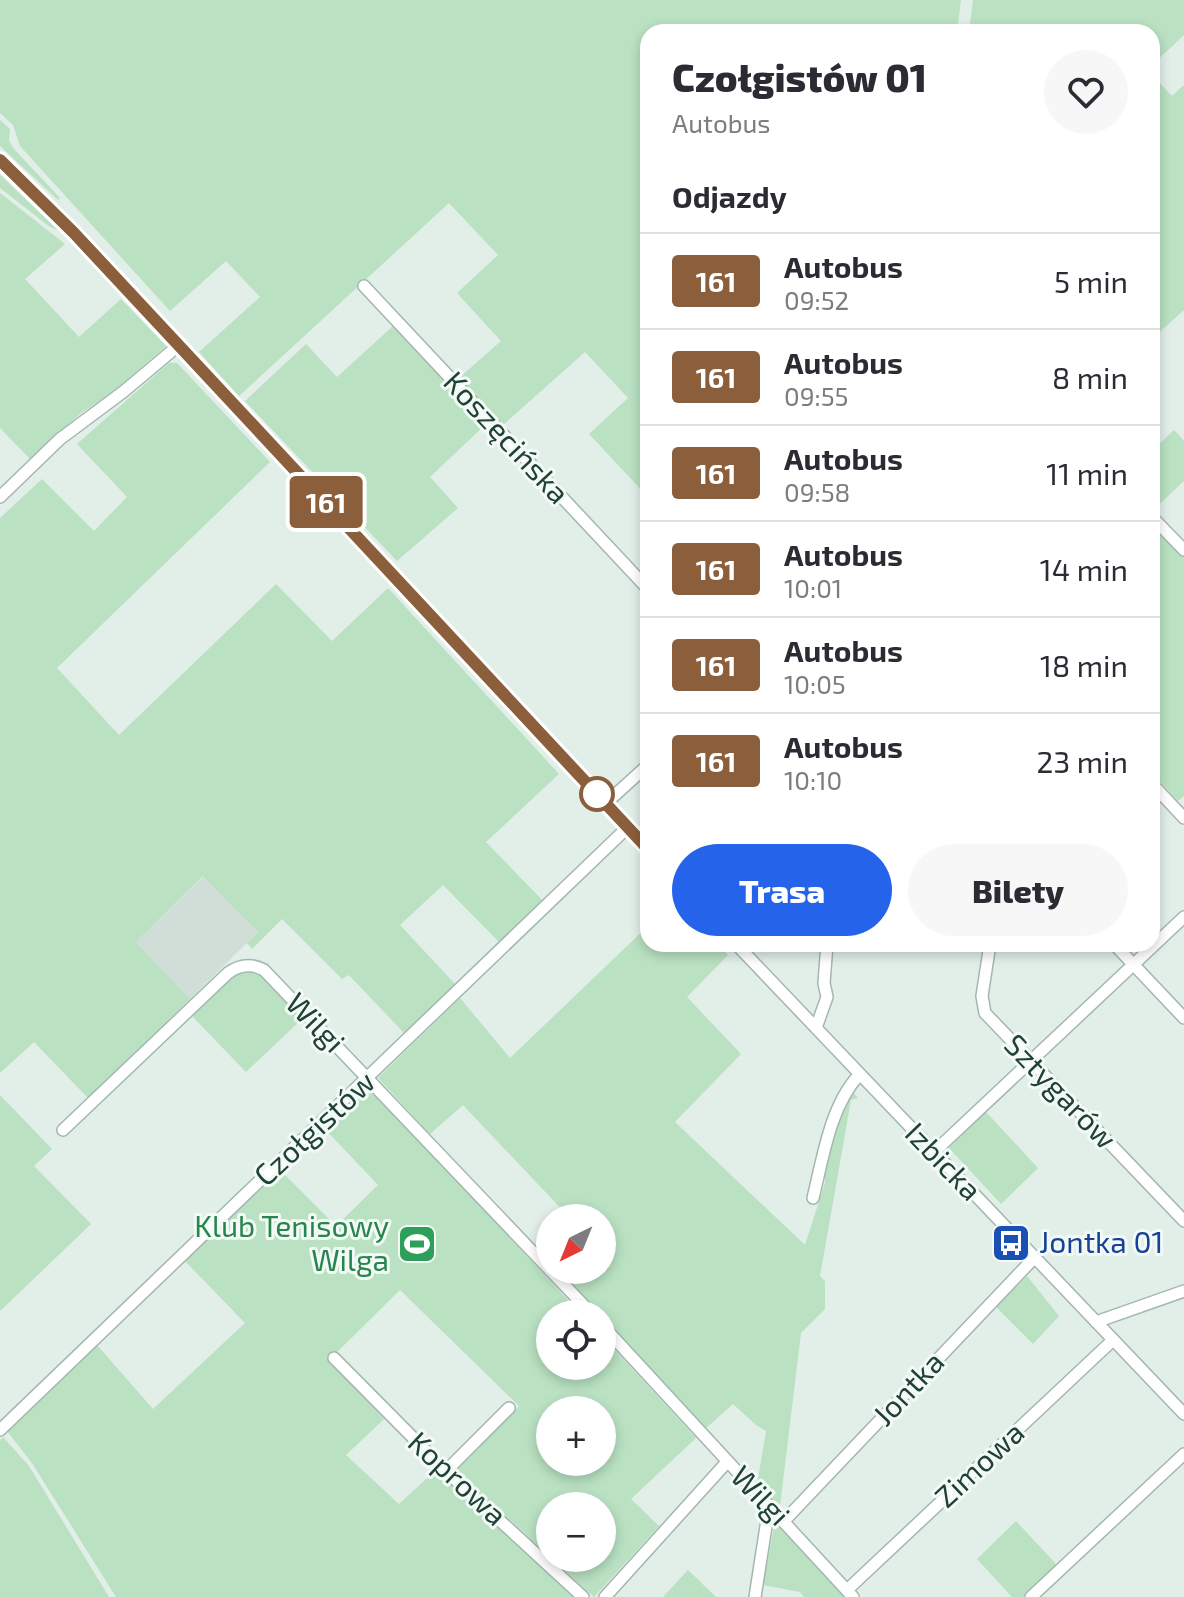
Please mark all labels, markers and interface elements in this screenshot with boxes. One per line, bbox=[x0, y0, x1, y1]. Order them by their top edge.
button: heart bbox=[1044, 50, 1128, 134]
text: Czołgistów 01 bbox=[672, 54, 927, 100]
text: Autobus bbox=[672, 107, 771, 138]
text: Odjazdy bbox=[672, 178, 787, 214]
text: Autobus bbox=[784, 248, 903, 284]
text: 5 min bbox=[1054, 263, 1128, 299]
text: 161 bbox=[696, 264, 736, 298]
text: 09:52 bbox=[784, 284, 849, 315]
text: Autobus bbox=[784, 344, 903, 380]
text: 8 min bbox=[1052, 359, 1128, 395]
text: 161 bbox=[696, 360, 736, 394]
street label: Koszęcińska bbox=[437, 363, 578, 510]
text: 09:55 bbox=[784, 380, 849, 411]
text: Autobus bbox=[784, 440, 903, 476]
text: 11 min bbox=[1046, 455, 1128, 491]
text: 161 bbox=[696, 456, 736, 490]
line badge: 161 bbox=[280, 476, 372, 528]
text: 09:58 bbox=[784, 476, 850, 507]
text: 161 bbox=[306, 485, 346, 519]
text: Autobus bbox=[784, 536, 903, 572]
text: 14 min bbox=[1040, 551, 1128, 587]
text: 161 bbox=[696, 552, 736, 586]
text: 10:01 bbox=[784, 572, 842, 603]
text: Autobus bbox=[784, 632, 903, 668]
text: 18 min bbox=[1040, 647, 1128, 683]
text: 161 bbox=[696, 648, 736, 682]
text: 10:05 bbox=[784, 668, 846, 699]
text: Autobus bbox=[784, 728, 903, 764]
text: 23 min bbox=[1037, 743, 1128, 779]
text: 161 bbox=[696, 744, 736, 778]
text: 10:10 bbox=[784, 764, 842, 795]
unlabelled marker bbox=[580, 777, 614, 811]
button: Trasa bbox=[672, 844, 892, 936]
button: Bilety bbox=[908, 844, 1128, 936]
street label: Wilgi bbox=[280, 984, 353, 1059]
street label: Sztygarów bbox=[998, 1026, 1125, 1156]
street label: Czołgistów bbox=[246, 1063, 381, 1192]
street label: Izbicka bbox=[899, 1114, 990, 1207]
north arrow bbox=[536, 1204, 616, 1284]
map controls bbox=[536, 1204, 616, 1572]
place label: Klub Tenisowy Wilga bbox=[194, 1207, 389, 1277]
bus stop icon: Jontka 01 bbox=[990, 1222, 1032, 1264]
sports icon: Klub Tenisowy Wilga bbox=[396, 1223, 438, 1265]
place label: Jontka 01 bbox=[1039, 1223, 1164, 1259]
button: locate bbox=[536, 1300, 616, 1380]
street label: Jontka bbox=[864, 1343, 951, 1432]
button: + bbox=[536, 1396, 616, 1476]
street label: Zimowa bbox=[927, 1413, 1031, 1514]
street label: Koprowa bbox=[402, 1423, 515, 1532]
street label: Wilgi bbox=[725, 1457, 798, 1532]
button: − bbox=[536, 1492, 616, 1572]

